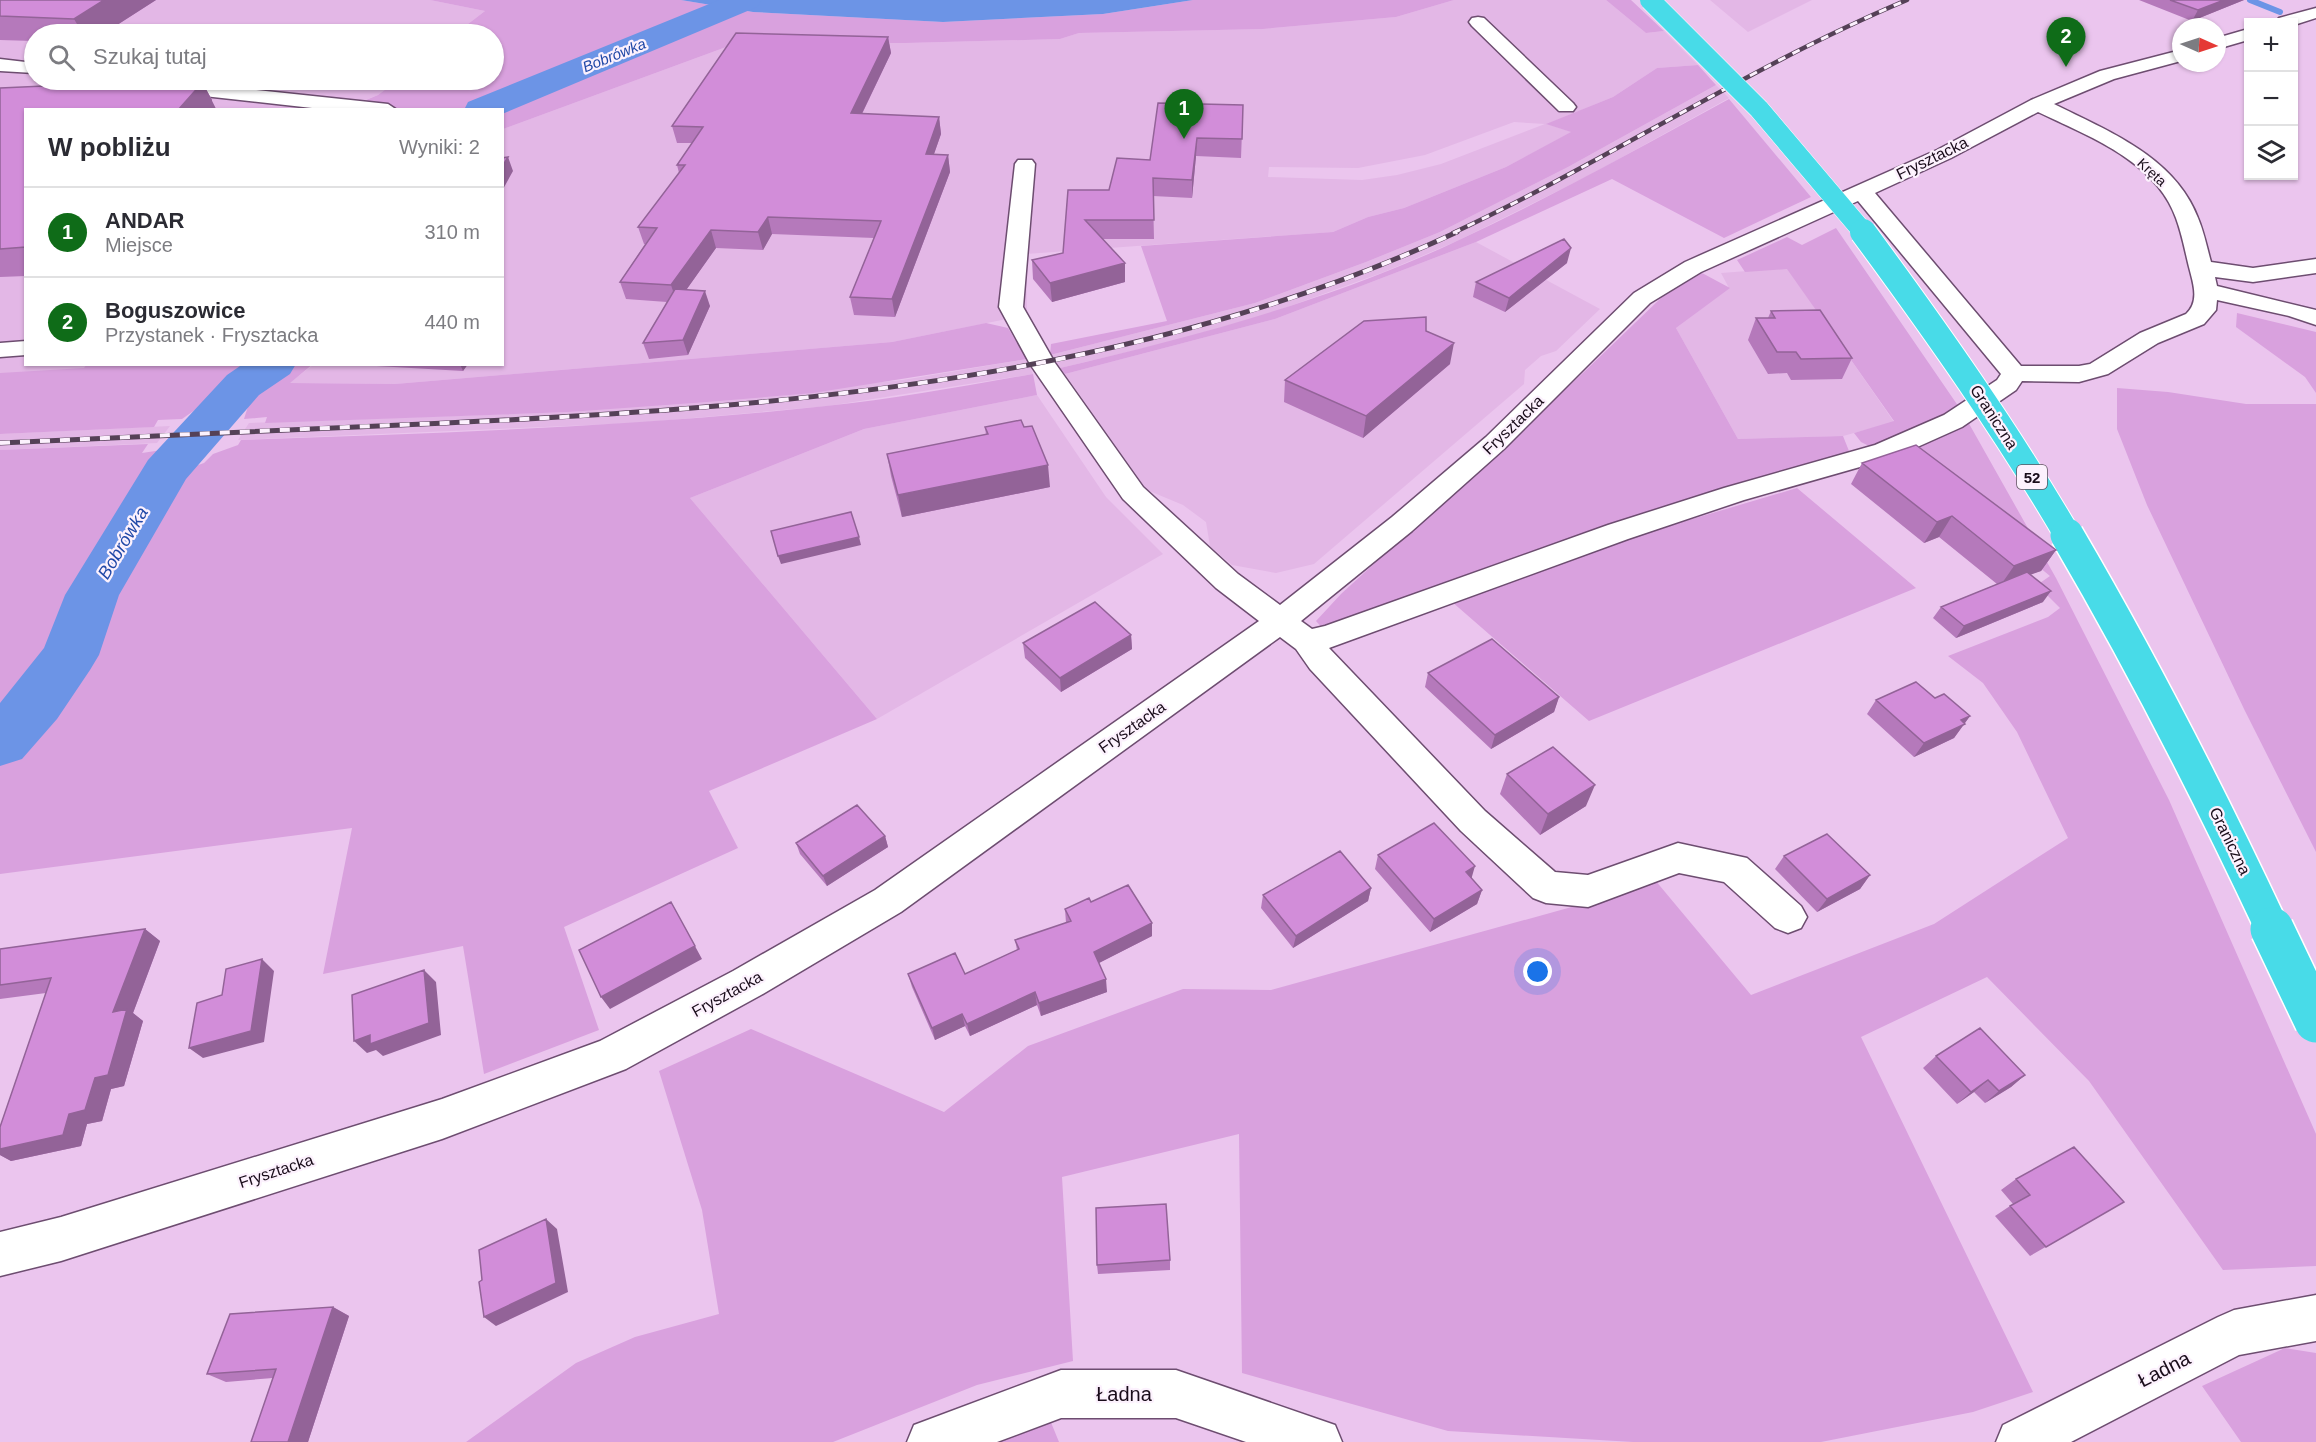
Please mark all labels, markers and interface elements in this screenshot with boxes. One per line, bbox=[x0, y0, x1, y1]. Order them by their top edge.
pin: 2 bbox=[2046, 17, 2086, 67]
north arrow bbox=[2172, 18, 2226, 72]
map controls bbox=[2244, 18, 2298, 180]
button: + bbox=[2244, 18, 2298, 72]
search box bbox=[24, 24, 504, 90]
water label: Bobrówka bbox=[580, 35, 648, 75]
icon: search bbox=[45, 41, 78, 74]
text: Szukaj tutaj bbox=[93, 44, 207, 69]
button: − bbox=[2244, 72, 2298, 126]
pin: 1 bbox=[1164, 90, 1204, 139]
button: layers bbox=[2244, 126, 2298, 180]
text: W pobliżu bbox=[48, 132, 171, 162]
street label: Frysztacka bbox=[1894, 133, 1971, 183]
text: Wyniki: 2 bbox=[399, 136, 480, 158]
street label: Kręta bbox=[2134, 155, 2170, 189]
text: ANDAR bbox=[105, 208, 184, 233]
text: 1 bbox=[62, 221, 73, 243]
text: 310 m bbox=[424, 221, 480, 243]
text: Miejsce bbox=[105, 234, 173, 256]
text: Boguszowice bbox=[105, 298, 246, 323]
text: 2 bbox=[62, 311, 73, 333]
text: 440 m bbox=[424, 311, 480, 333]
text: Przystanek · Frysztacka bbox=[105, 324, 318, 346]
street label: Graniczna bbox=[1967, 382, 2021, 452]
street label: Frysztacka bbox=[1479, 392, 1547, 458]
road number: 52 bbox=[2017, 465, 2047, 489]
water label: Bobrówka bbox=[94, 504, 152, 582]
street label: Frysztacka bbox=[1095, 698, 1169, 756]
street label: Graniczna bbox=[2206, 805, 2254, 878]
your location bbox=[1523, 957, 1552, 986]
street label: Frysztacka bbox=[689, 968, 765, 1020]
street label: Frysztacka bbox=[237, 1151, 316, 1191]
street label: Ładna bbox=[2134, 1346, 2195, 1391]
street label: Ładna bbox=[1096, 1383, 1153, 1405]

